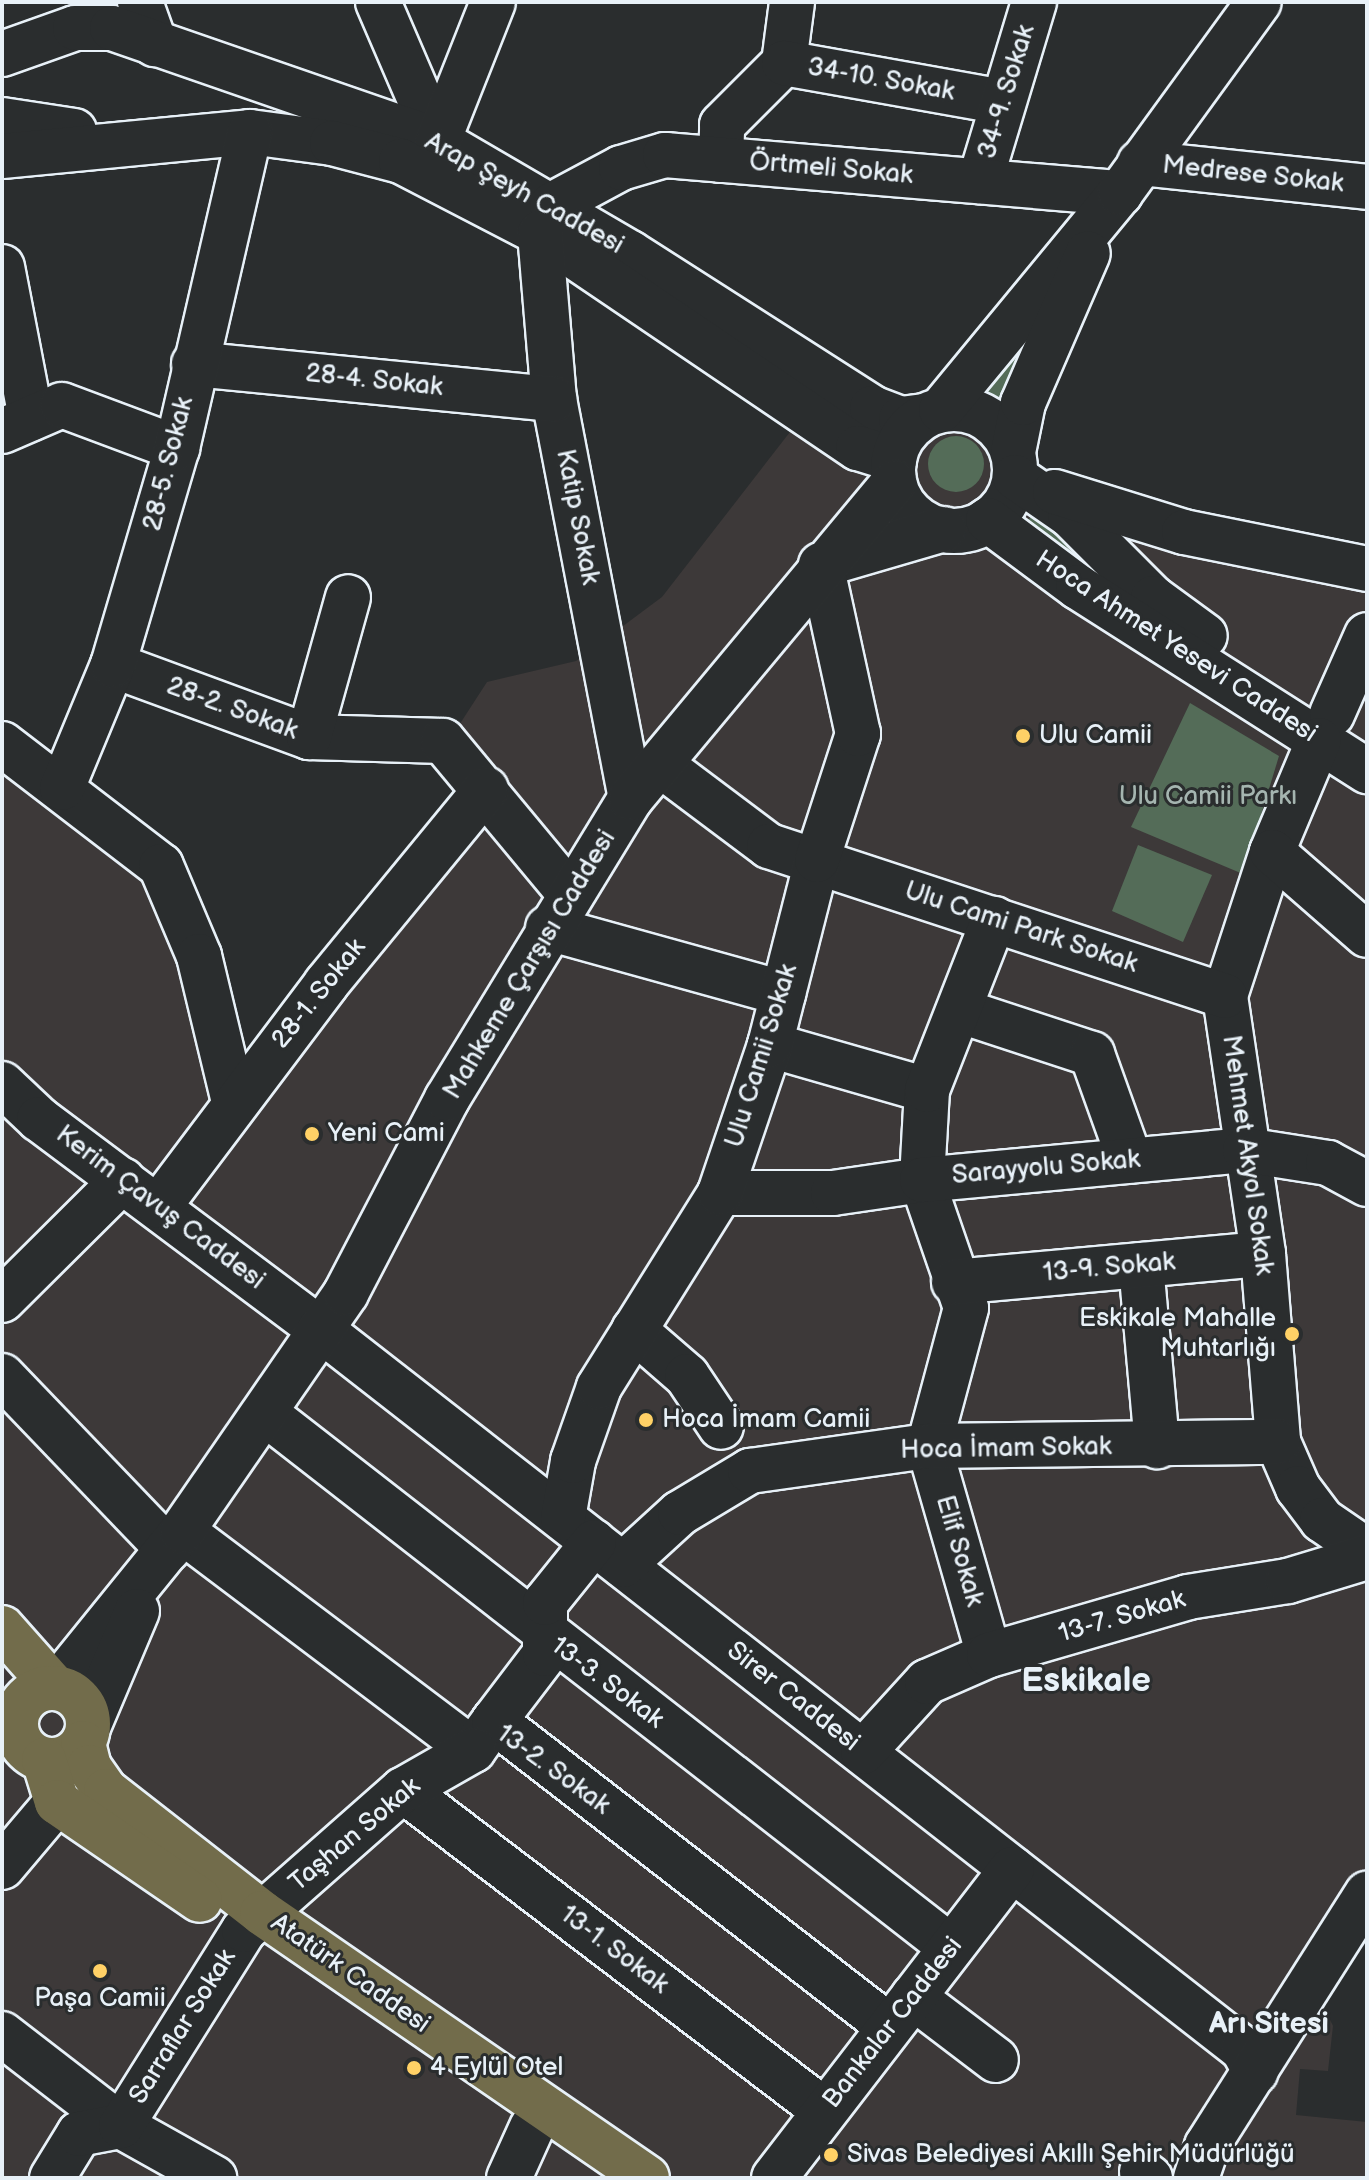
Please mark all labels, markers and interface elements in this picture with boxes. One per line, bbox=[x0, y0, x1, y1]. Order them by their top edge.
street label: 34-9. Sokak bbox=[972, 21, 1042, 163]
street label: 34-10. Sokak bbox=[805, 52, 957, 108]
street label: Arap Şeyh Caddesi bbox=[419, 126, 629, 262]
street label: Örtmeli Sokak bbox=[748, 146, 914, 192]
street label: Medrese Sokak bbox=[1161, 150, 1345, 200]
street label: 28-4. Sokak bbox=[304, 358, 444, 404]
street label: 28-5. Sokak bbox=[137, 394, 201, 534]
street label: Katip Sokak bbox=[549, 446, 605, 588]
street label: Hoca Ahmet Yesevi Caddesi bbox=[1029, 544, 1323, 750]
street label: 28-2. Sokak bbox=[162, 671, 302, 747]
place label: Ulu Camii bbox=[1039, 720, 1152, 752]
marker: Ulu Camii bbox=[1014, 727, 1032, 745]
park label: Ulu Camii Parkı bbox=[1119, 781, 1297, 813]
street label: Mahkeme Çarşısı Caddesi bbox=[437, 825, 623, 1105]
street label: Ulu Cami Park Sokak bbox=[900, 876, 1142, 980]
street label: 28-1. Sokak bbox=[265, 933, 373, 1055]
street label: Ulu Camii Sokak bbox=[719, 960, 805, 1152]
street label: Mehmet Akyol Sokak bbox=[1215, 1033, 1279, 1277]
place label: Yeni Cami bbox=[328, 1118, 445, 1150]
street label: Kerim Çavuş Caddesi bbox=[49, 1119, 271, 1297]
marker: Yeni Cami bbox=[303, 1125, 321, 1143]
street label: Sarayyolu Sokak bbox=[950, 1144, 1142, 1192]
street label: 13-9. Sokak bbox=[1041, 1247, 1177, 1289]
place label: Eskikale Mahalle Muhtarlığı bbox=[1079, 1303, 1276, 1364]
marker: Eskikale Mahalle Muhtarlığı bbox=[1283, 1325, 1301, 1343]
place label: Hoca İmam Camii bbox=[662, 1404, 870, 1436]
marker: Hoca İmam Camii bbox=[637, 1411, 655, 1429]
street label: Hoca İmam Sokak bbox=[900, 1432, 1112, 1466]
street label: Elif Sokak bbox=[928, 1492, 990, 1610]
street label: 13-7. Sokak bbox=[1055, 1584, 1189, 1650]
street label: 13-3. Sokak bbox=[544, 1630, 670, 1736]
street label: Sirer Caddesi bbox=[720, 1635, 866, 1759]
district label: Eskikale bbox=[1021, 1661, 1151, 1701]
street label: 13-2. Sokak bbox=[490, 1718, 616, 1822]
street label: Taşhan Sokak bbox=[283, 1771, 427, 1899]
street label: 13-1. Sokak bbox=[554, 1899, 674, 2001]
street label: Atatürk Caddesi bbox=[265, 1908, 435, 2040]
street label: Bankalar Caddesi bbox=[817, 1931, 969, 2115]
street label: Sarraflar Sokak bbox=[123, 1944, 243, 2110]
marker: Paşa Camii bbox=[91, 1962, 109, 1980]
place label: Paşa Camii bbox=[34, 1983, 166, 2015]
district label: Arı Sitesi bbox=[1209, 2006, 1329, 2042]
place label: 4 Eylül Otel bbox=[430, 2052, 563, 2084]
marker: 4 Eylül Otel bbox=[405, 2059, 423, 2077]
place label: Sivas Belediyesi Akıllı Şehir Müdürlüğü bbox=[847, 2139, 1295, 2171]
marker: Sivas Belediyesi Akıllı Şehir Müdürlüğü bbox=[822, 2146, 840, 2164]

